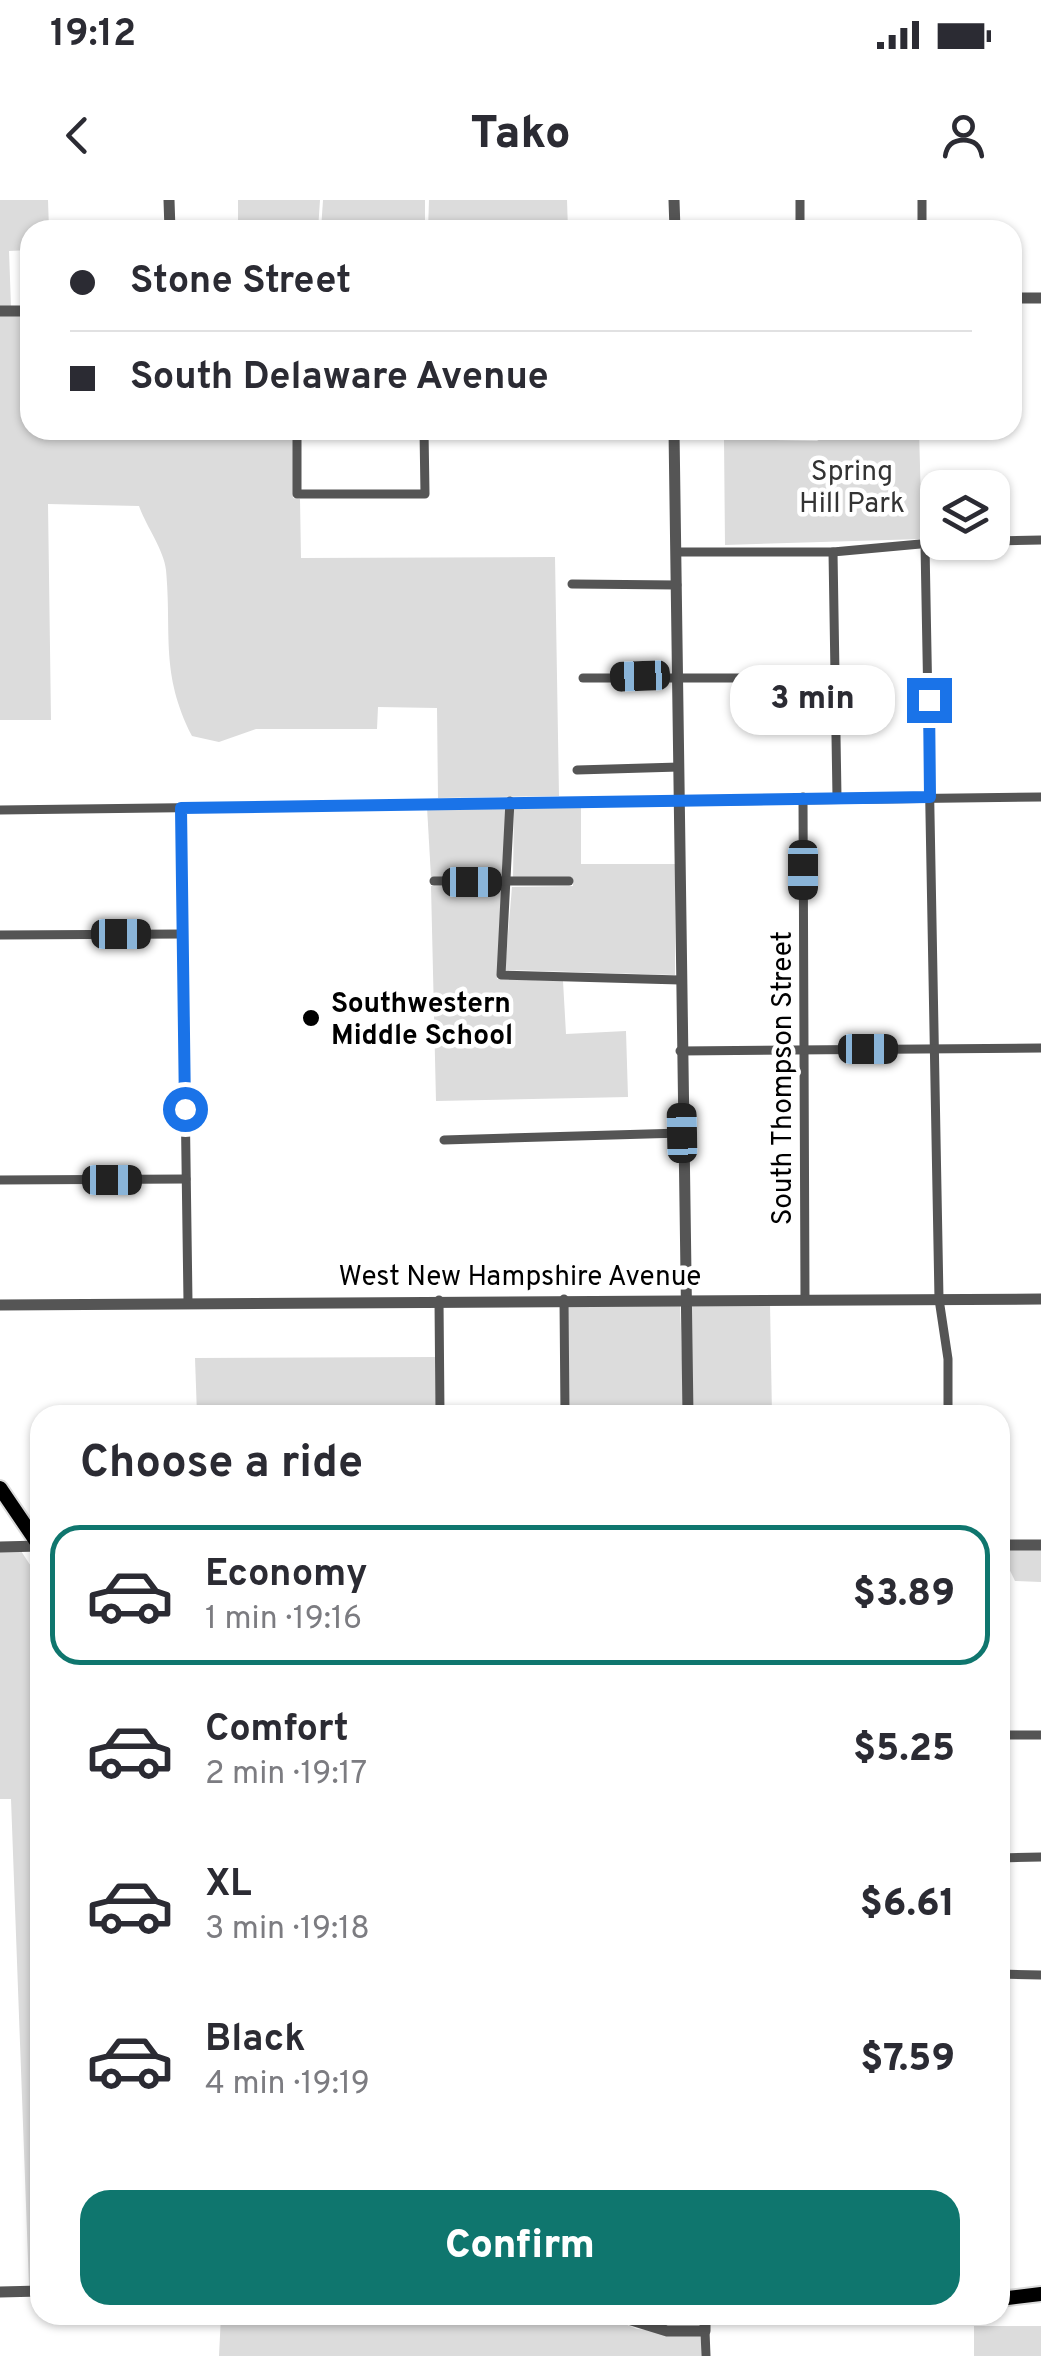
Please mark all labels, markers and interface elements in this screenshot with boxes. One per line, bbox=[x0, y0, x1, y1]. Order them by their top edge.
text: 19:12 bbox=[50, 11, 136, 60]
text: Tako bbox=[470, 107, 571, 164]
icon: back bbox=[50, 108, 105, 163]
icon: person bbox=[936, 108, 991, 163]
text: Stone Street bbox=[130, 258, 351, 307]
text: South Delaware Avenue bbox=[130, 354, 549, 403]
park label: Spring Hill Park bbox=[799, 455, 905, 523]
map controls bbox=[920, 470, 1010, 560]
button: layers bbox=[920, 470, 1010, 560]
car bbox=[609, 660, 671, 692]
callout: 3 min bbox=[729, 665, 894, 735]
route end bbox=[907, 678, 952, 723]
text: 3 min bbox=[770, 680, 855, 720]
car bbox=[788, 840, 818, 900]
car bbox=[442, 867, 502, 897]
car bbox=[91, 919, 151, 949]
street label: South Thompson Street bbox=[766, 931, 802, 1225]
place label: Southwestern Middle School bbox=[331, 987, 513, 1055]
marker: Southwestern Middle School bbox=[300, 1007, 322, 1029]
car bbox=[838, 1034, 898, 1064]
route start bbox=[163, 1087, 208, 1132]
car bbox=[666, 1103, 698, 1163]
car bbox=[82, 1165, 142, 1195]
street label: West New Hampshire Avenue bbox=[339, 1260, 701, 1296]
text: Choose a ride bbox=[80, 1436, 363, 1493]
icon: car bbox=[85, 1550, 175, 1640]
text: Economy bbox=[205, 1551, 367, 1600]
text: $3.89 bbox=[853, 1571, 955, 1620]
text: 1 min · 19:16 bbox=[205, 1600, 362, 1640]
icon: car bbox=[85, 1705, 175, 1795]
text: Comfort bbox=[205, 1706, 349, 1755]
text: $5.25 bbox=[853, 1726, 955, 1775]
text: 2 min · 19:17 bbox=[205, 1755, 367, 1795]
icon: car bbox=[85, 1860, 175, 1950]
text: XL bbox=[205, 1861, 252, 1910]
text: $6.61 bbox=[860, 1881, 955, 1930]
text: 3 min · 19:18 bbox=[205, 1910, 370, 1950]
icon: car bbox=[85, 2015, 175, 2105]
text: Black bbox=[205, 2016, 305, 2065]
text: $7.59 bbox=[860, 2036, 955, 2085]
text: 4 min · 19:19 bbox=[205, 2065, 370, 2105]
button: Confirm bbox=[80, 2190, 960, 2305]

